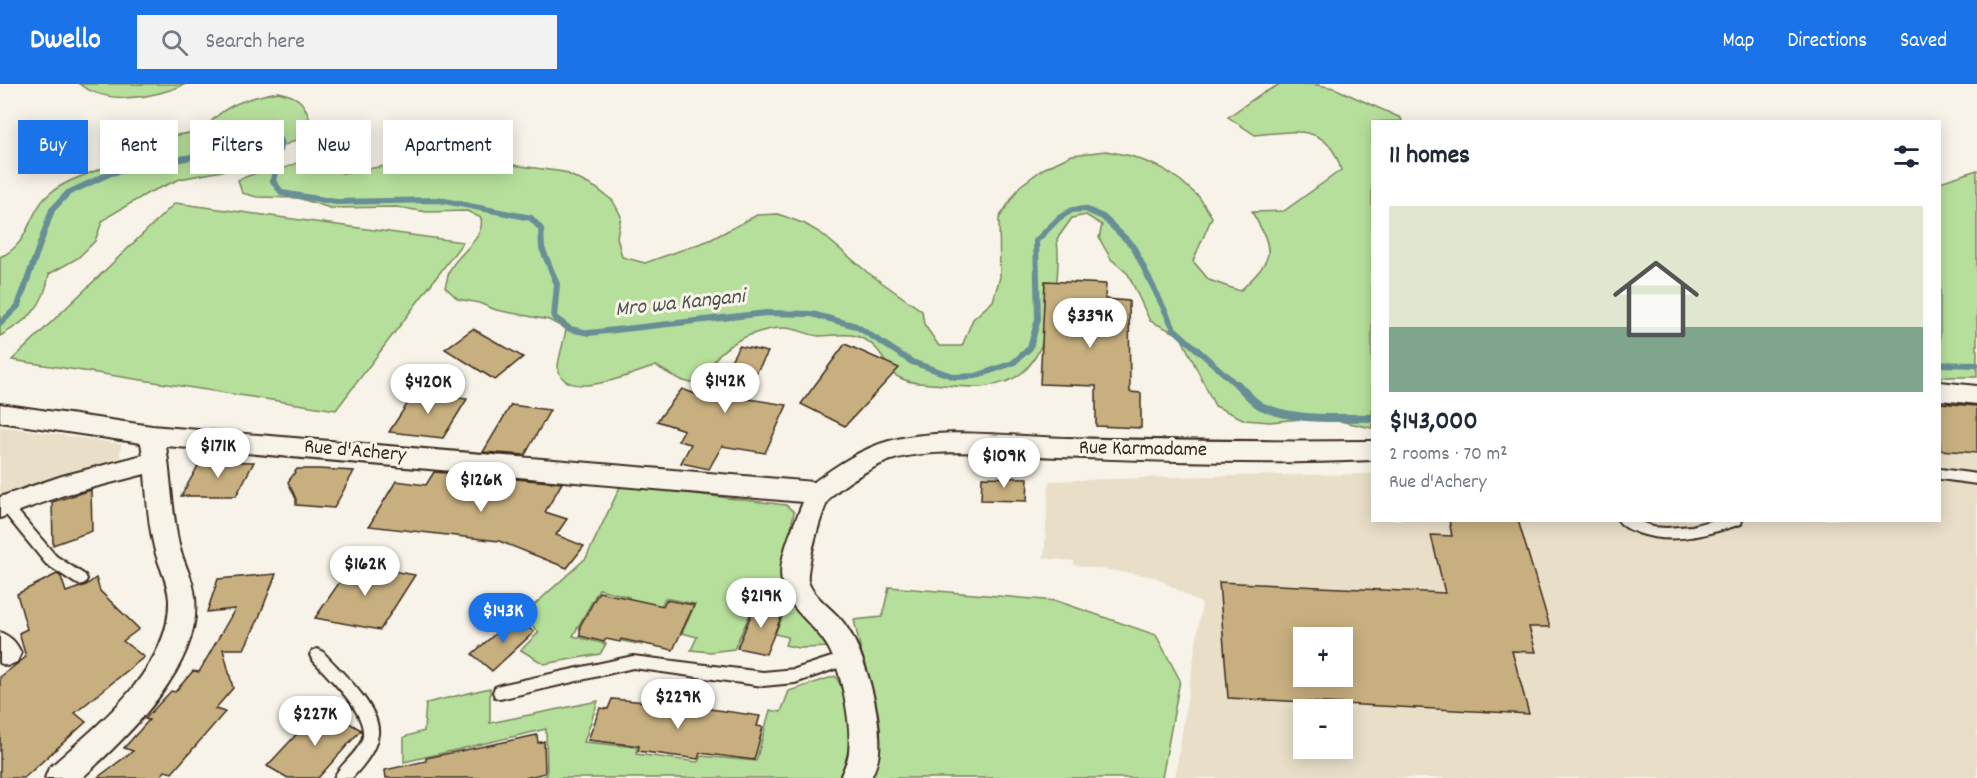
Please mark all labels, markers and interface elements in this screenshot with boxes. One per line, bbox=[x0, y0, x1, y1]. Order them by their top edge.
search box bbox=[137, 15, 557, 69]
text: Dwello bbox=[30, 22, 101, 62]
icon: search bbox=[158, 26, 191, 59]
text: Search here bbox=[206, 27, 305, 58]
text: Map bbox=[1723, 27, 1754, 57]
text: Directions bbox=[1787, 27, 1867, 57]
text: Saved bbox=[1900, 27, 1947, 57]
chip: Buy bbox=[18, 120, 88, 174]
chip: Rent bbox=[100, 120, 178, 174]
chip: Filters bbox=[190, 120, 284, 174]
chip: New bbox=[296, 120, 371, 174]
chip: Apartment bbox=[383, 120, 513, 174]
text: 11 homes bbox=[1389, 138, 1470, 175]
icon: filters bbox=[1890, 140, 1923, 173]
icon: home bbox=[1602, 245, 1710, 353]
water label: Mro wa Kangani bbox=[614, 281, 749, 326]
pin: $339K bbox=[1048, 298, 1132, 349]
text: $339K bbox=[1067, 303, 1113, 331]
pin: $142K bbox=[683, 363, 767, 414]
pin: $420K bbox=[386, 364, 470, 415]
text: $142K bbox=[705, 368, 745, 396]
text: $420K bbox=[404, 369, 452, 397]
text: $143,000 bbox=[1389, 404, 1478, 441]
pin: $171K bbox=[176, 428, 260, 479]
text: $171K bbox=[200, 433, 236, 461]
street label: Rue d'Achery bbox=[303, 433, 408, 471]
street label: Rue Karmadame bbox=[1079, 434, 1207, 466]
pin: $109K bbox=[962, 438, 1046, 489]
text: 2 rooms · 70 m² bbox=[1389, 441, 1508, 469]
text: $109K bbox=[982, 443, 1026, 471]
pin: $126K bbox=[439, 462, 523, 513]
text: $126K bbox=[460, 467, 502, 495]
text: Rue d'Achery bbox=[1389, 469, 1487, 497]
pin: $162K bbox=[323, 546, 407, 597]
text: $162K bbox=[344, 551, 386, 579]
pin: $219K bbox=[719, 578, 803, 629]
text: $219K bbox=[740, 583, 782, 611]
pin: $143K bbox=[461, 593, 545, 644]
text: $143K bbox=[483, 598, 523, 626]
map controls bbox=[1293, 627, 1353, 759]
button: + bbox=[1293, 627, 1353, 687]
pin: $229K bbox=[636, 679, 720, 730]
text: $229K bbox=[655, 684, 701, 712]
pin: $227K bbox=[273, 696, 357, 747]
button: − bbox=[1293, 699, 1353, 759]
text: $227K bbox=[293, 701, 337, 729]

